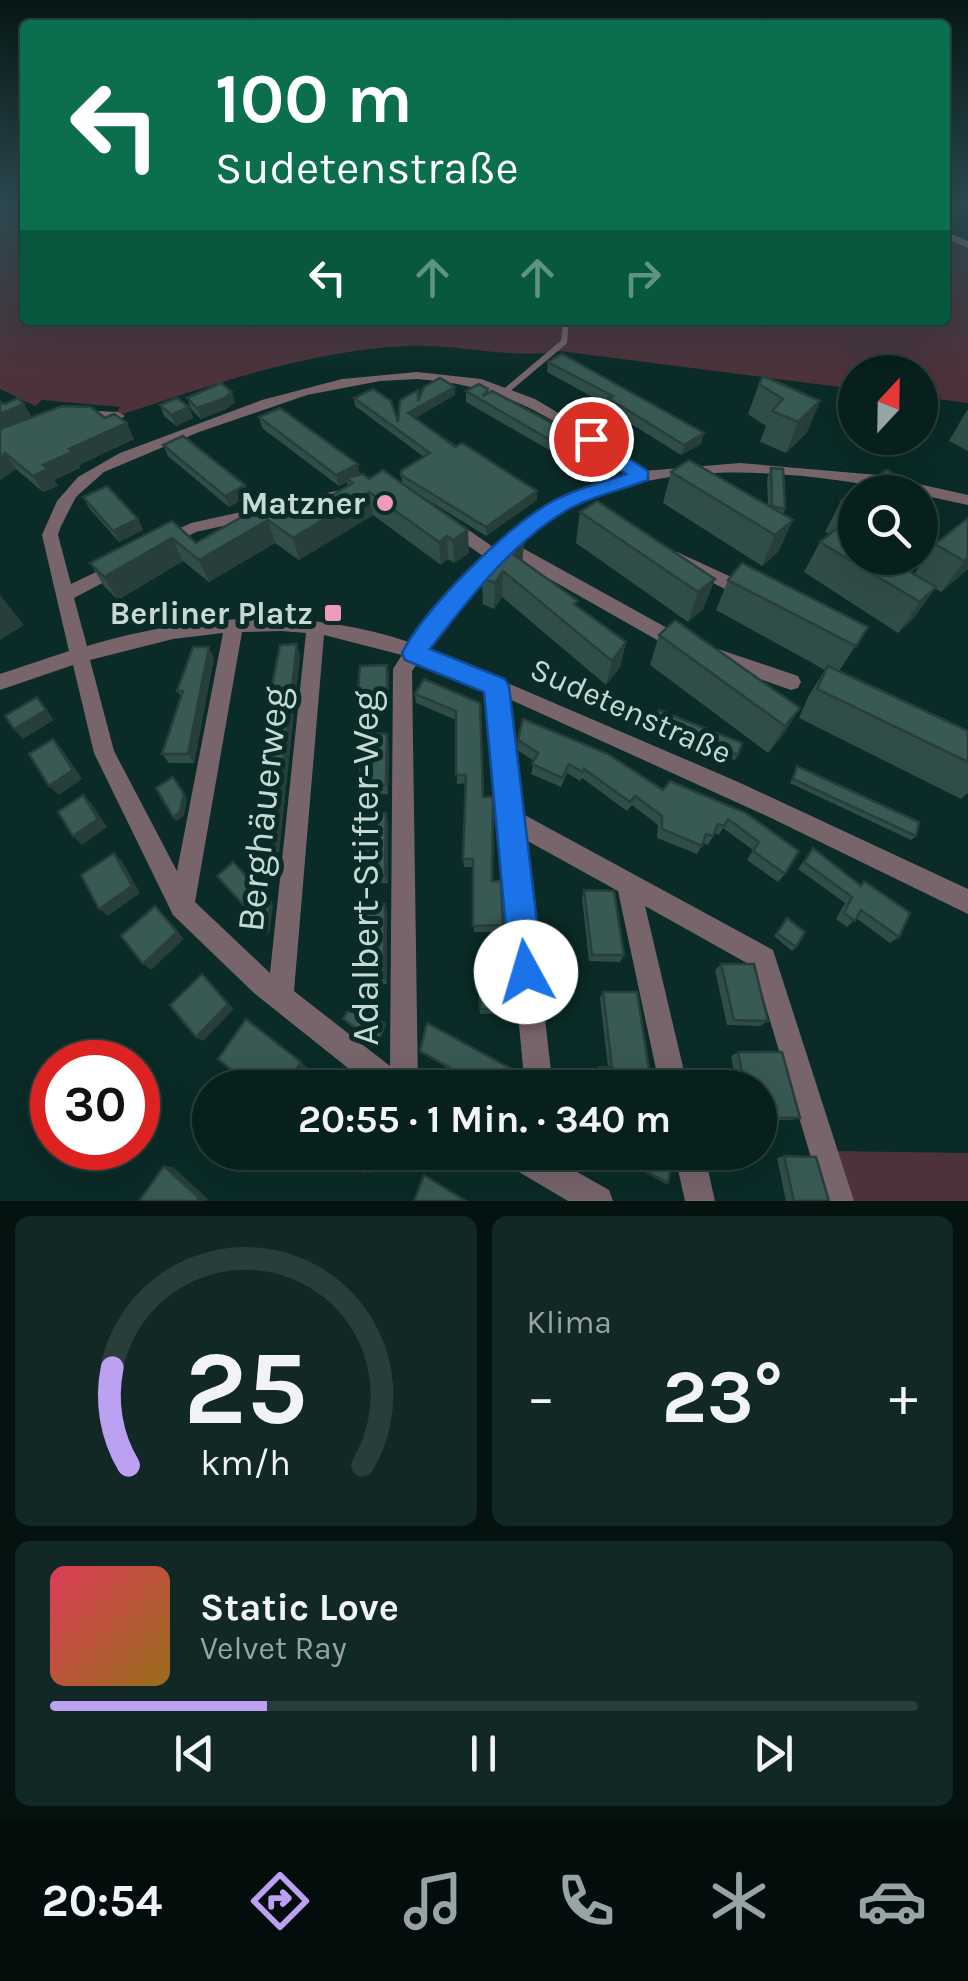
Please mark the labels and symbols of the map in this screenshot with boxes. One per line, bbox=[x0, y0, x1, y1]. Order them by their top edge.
north arrow bbox=[838, 355, 938, 455]
pin bbox=[549, 397, 634, 482]
place label: Matzner bbox=[240, 485, 365, 522]
marker: Matzner bbox=[374, 492, 396, 514]
place label: Berliner Platz bbox=[109, 595, 313, 632]
marker: Berliner Platz bbox=[322, 602, 344, 624]
street label: Sudetenstraße bbox=[525, 650, 737, 772]
street label: Berghäuerweg bbox=[228, 684, 298, 934]
street label: Adalbert-Stifter-Weg bbox=[343, 690, 388, 1046]
position arrow bbox=[474, 920, 578, 1024]
speed limit sign: 30 bbox=[30, 1040, 160, 1170]

